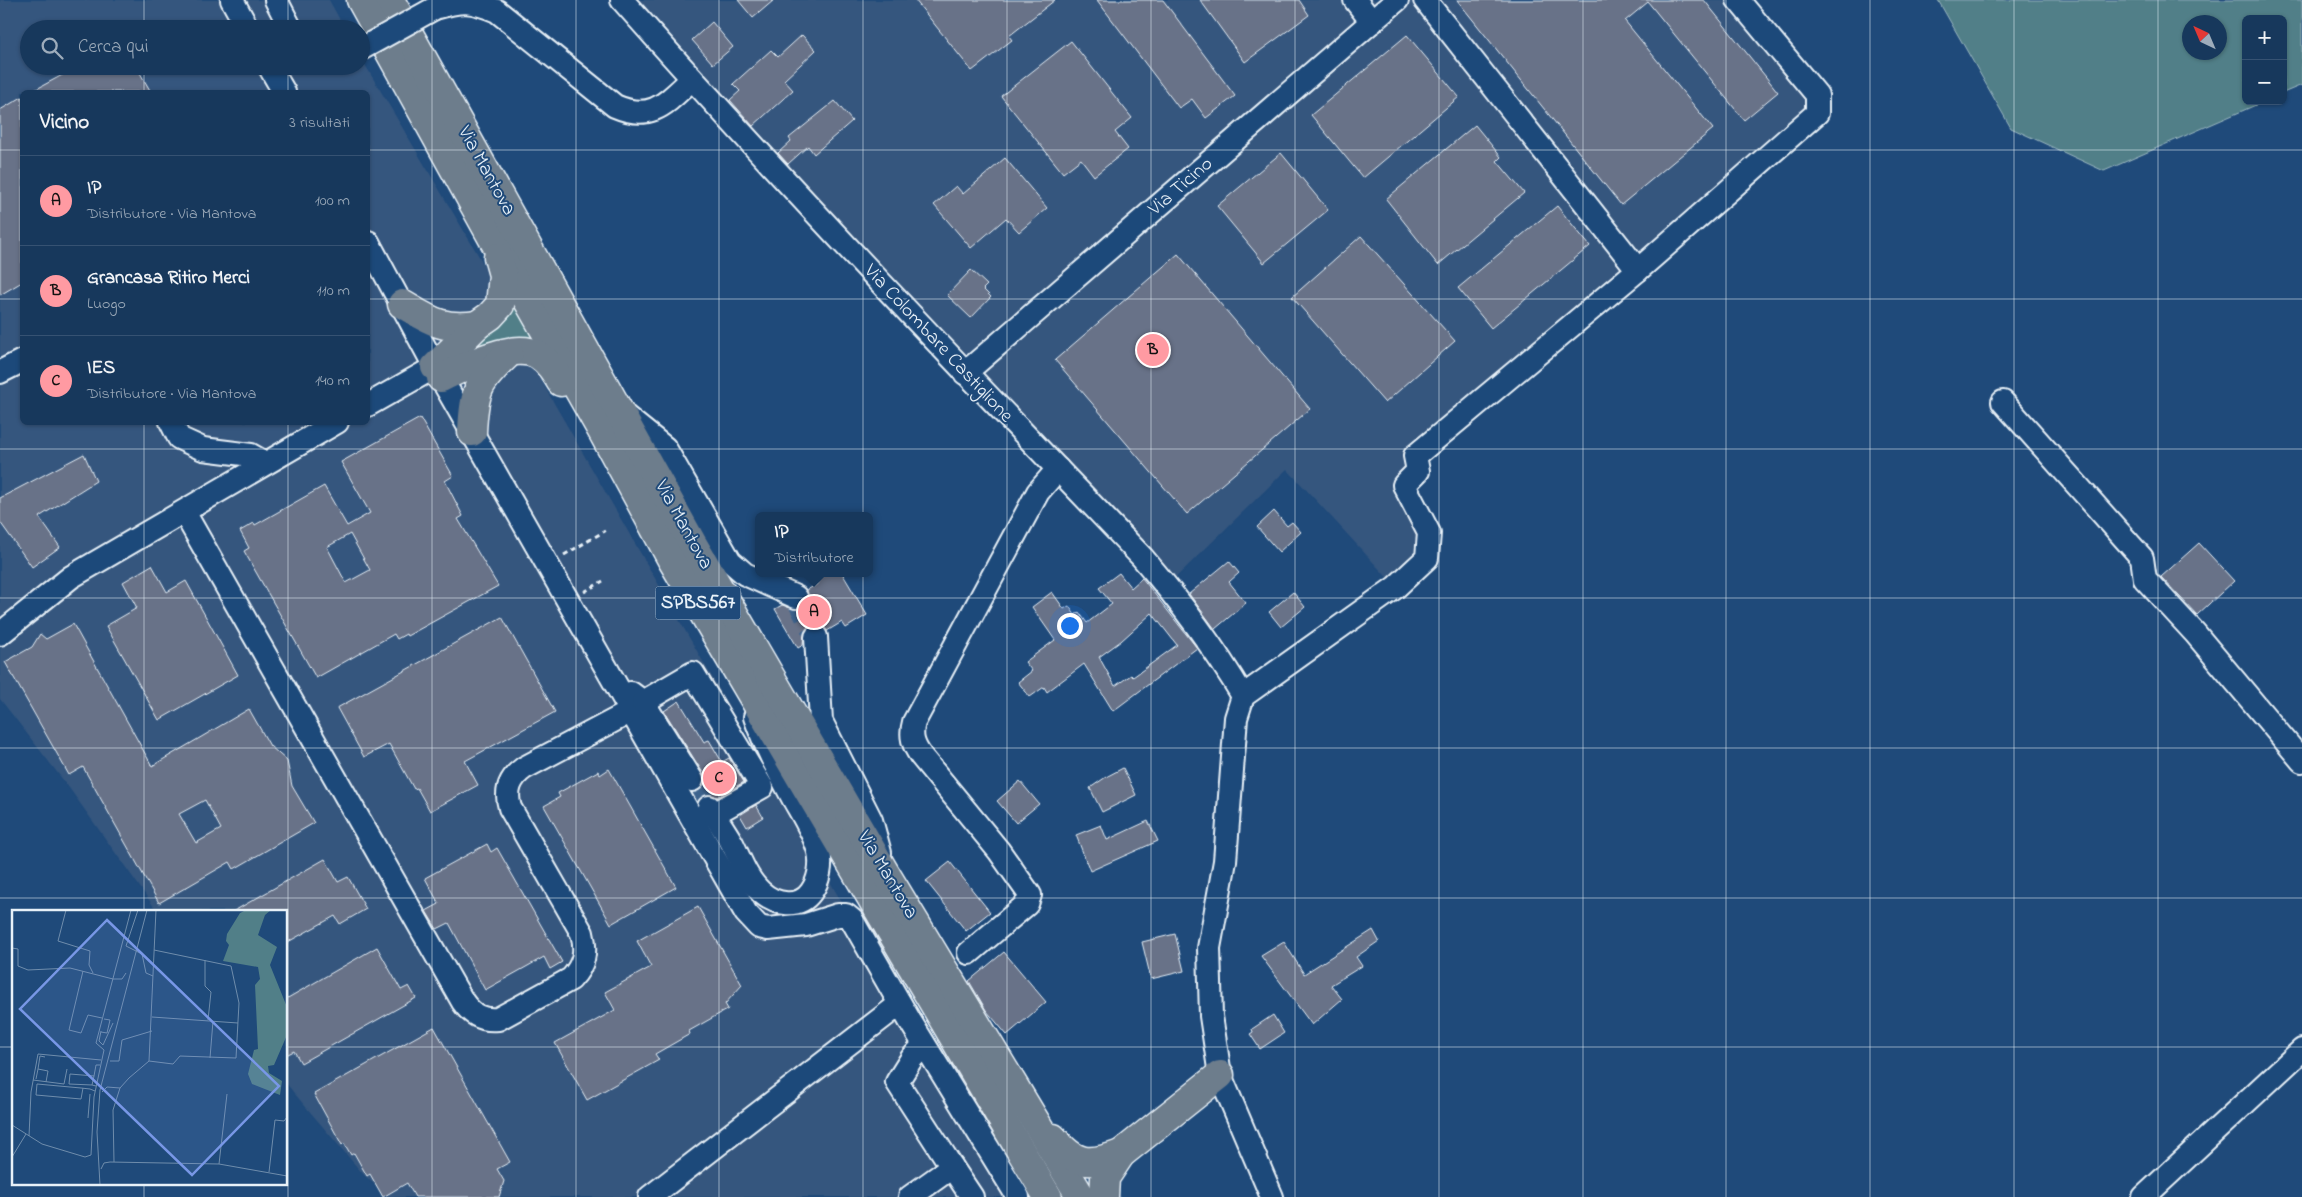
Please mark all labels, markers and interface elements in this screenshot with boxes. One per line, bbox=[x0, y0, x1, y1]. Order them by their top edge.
north arrow bbox=[2182, 15, 2227, 60]
map controls bbox=[2242, 15, 2287, 105]
button: + bbox=[2242, 15, 2287, 60]
search box bbox=[20, 20, 370, 75]
icon: search bbox=[38, 34, 66, 62]
text: Cerca qui bbox=[78, 34, 148, 61]
button: − bbox=[2242, 60, 2287, 105]
text: Vicino bbox=[40, 108, 89, 138]
text: 3 risultati bbox=[289, 111, 350, 135]
street label: Via Mantova bbox=[449, 120, 522, 221]
street label: Via Ticino bbox=[1141, 151, 1220, 224]
text: IP bbox=[87, 175, 101, 202]
text: A bbox=[51, 189, 61, 213]
text: 100 m bbox=[315, 189, 350, 213]
text: Distributore · Via Mantova bbox=[87, 202, 256, 226]
street label: Via Colombare Castiglione bbox=[855, 257, 1020, 431]
text: Grancasa Ritiro Merci bbox=[87, 265, 250, 292]
text: B bbox=[51, 279, 61, 303]
text: 110 m bbox=[316, 279, 350, 303]
text: Luogo bbox=[87, 292, 126, 316]
pin: B bbox=[1137, 331, 1169, 369]
text: IES bbox=[87, 355, 115, 382]
text: C bbox=[52, 369, 60, 393]
text: 140 m bbox=[315, 369, 350, 393]
text: Distributore · Via Mantova bbox=[87, 382, 256, 406]
street label: Via Mantova bbox=[646, 474, 719, 575]
popup bbox=[755, 512, 873, 577]
text: IP bbox=[774, 519, 789, 546]
text: Distributore bbox=[774, 546, 854, 570]
road number: SPBS567 bbox=[656, 586, 740, 620]
pin: A bbox=[798, 593, 830, 631]
your location bbox=[1057, 613, 1083, 639]
pin: C bbox=[703, 759, 735, 797]
street label: Via Mantova bbox=[849, 825, 925, 925]
inset map bbox=[12, 910, 288, 1184]

